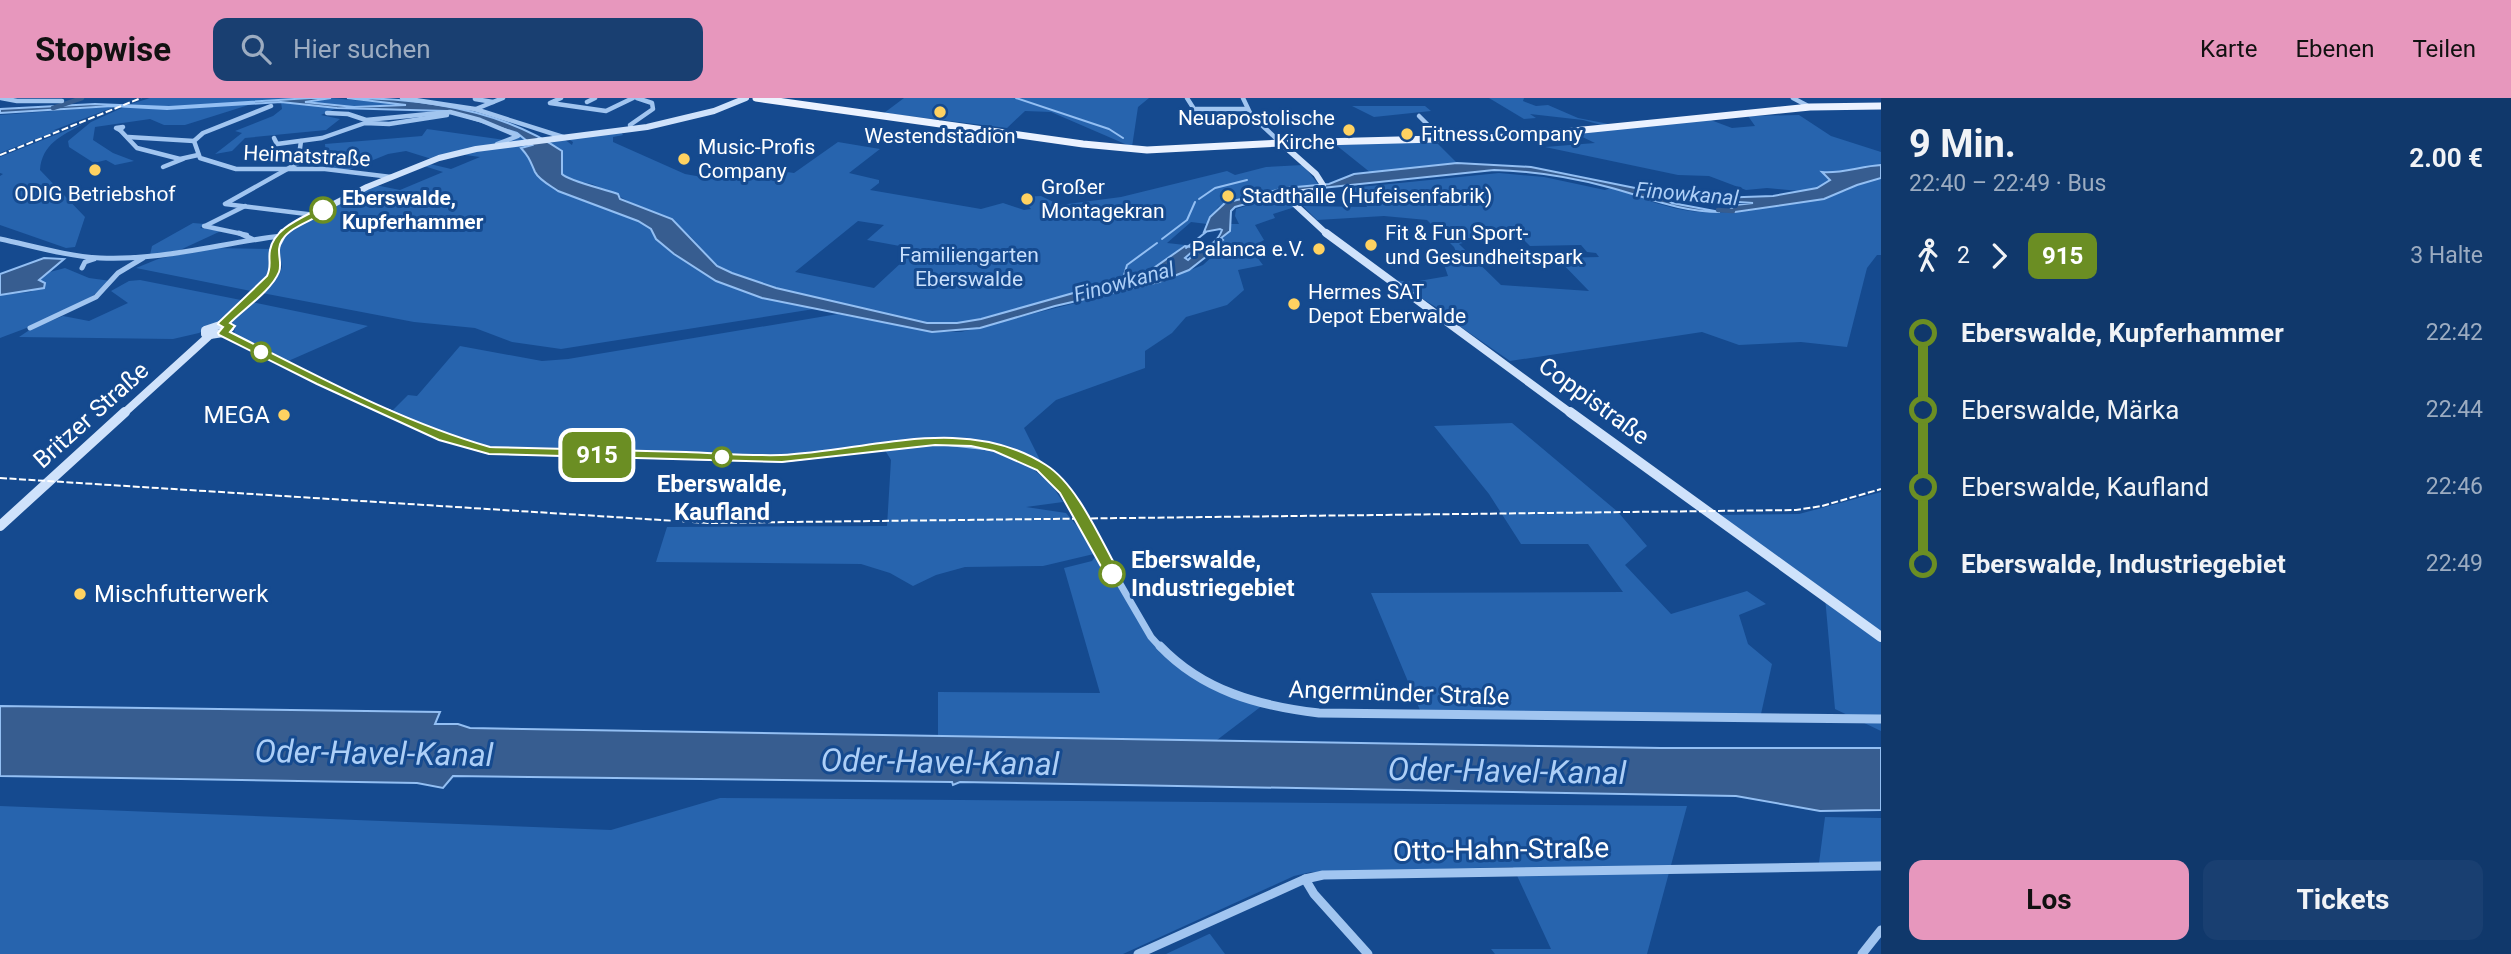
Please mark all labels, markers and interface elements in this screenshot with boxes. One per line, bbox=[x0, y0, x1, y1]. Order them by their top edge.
search box bbox=[213, 18, 703, 81]
text: Stopwise bbox=[35, 30, 171, 69]
icon: search bbox=[237, 30, 275, 68]
text: Hier suchen bbox=[293, 34, 431, 64]
text: Karte bbox=[2200, 35, 2257, 63]
text: Ebenen bbox=[2295, 35, 2374, 63]
text: Teilen bbox=[2412, 35, 2476, 63]
marker: Westendstadion bbox=[932, 104, 948, 120]
place label: Neuapostolische Kirche bbox=[1178, 106, 1335, 154]
marker: Neuapostolische Kirche bbox=[1341, 122, 1357, 138]
place label: Fitness Company bbox=[1421, 122, 1583, 146]
text: 9 Min. bbox=[1909, 122, 2016, 166]
place label: Westendstadion bbox=[864, 124, 1016, 148]
marker: Fitness Company bbox=[1399, 126, 1415, 142]
place label: Music-Profis Company bbox=[698, 135, 815, 183]
street label: Heimatstraße bbox=[243, 141, 371, 171]
text: 2.00 € bbox=[2409, 143, 2483, 173]
marker: Music-Profis Company bbox=[676, 151, 692, 167]
marker: ODIG Betriebshof bbox=[87, 162, 103, 178]
text: 22:40 – 22:49 · Bus bbox=[1909, 170, 2106, 197]
place label: Großer Montagekran bbox=[1041, 175, 1165, 223]
water label: Finowkanal bbox=[1635, 178, 1740, 211]
place label: ODIG Betriebshof bbox=[14, 182, 176, 206]
place label: Stadthalle (Hufeisenfabrik) bbox=[1242, 184, 1492, 208]
place label: Eberswalde, Kupferhammer bbox=[342, 186, 484, 234]
marker: Stadthalle (Hufeisenfabrik) bbox=[1220, 188, 1236, 204]
marker: Großer Montagekran bbox=[1019, 191, 1035, 207]
marker: Eberswalde, Kupferhammer bbox=[310, 197, 336, 223]
place label: Fit & Fun Sport- und Gesundheitspark bbox=[1385, 221, 1583, 269]
place label: Palanca e.V. bbox=[1191, 237, 1305, 261]
marker: Fit & Fun Sport- und Gesundheitspark bbox=[1363, 237, 1379, 253]
icon: walk bbox=[1909, 237, 1947, 275]
icon: forward bbox=[1980, 237, 2018, 275]
marker: Palanca e.V. bbox=[1311, 241, 1327, 257]
text: 2 bbox=[1957, 242, 1970, 269]
text: 915 bbox=[2042, 242, 2083, 270]
text: 3 Halte bbox=[2410, 242, 2483, 269]
park label: Familiengarten Eberswalde bbox=[899, 243, 1039, 291]
water label: Finowkanal bbox=[1071, 257, 1178, 307]
place label: Hermes SAT Depot Eberwalde bbox=[1308, 280, 1466, 328]
marker: Hermes SAT Depot Eberwalde bbox=[1286, 296, 1302, 312]
text: Eberswalde, Kupferhammer bbox=[1961, 318, 2284, 348]
text: 22:42 bbox=[2426, 319, 2483, 346]
unlabelled marker bbox=[251, 342, 271, 362]
street label: Coppistraße bbox=[1533, 351, 1655, 451]
street label: Britzer Straße bbox=[28, 356, 154, 474]
text: Eberswalde, Märka bbox=[1961, 395, 2179, 425]
text: 22:44 bbox=[2426, 396, 2483, 423]
place label: MEGA bbox=[203, 401, 270, 429]
marker: MEGA bbox=[276, 407, 292, 423]
line badge: 915 bbox=[557, 432, 637, 478]
text: 915 bbox=[576, 441, 618, 469]
marker: Eberswalde, Kaufland bbox=[712, 447, 732, 467]
place label: Eberswalde, Kaufland bbox=[657, 470, 787, 526]
text: Eberswalde, Kaufland bbox=[1961, 472, 2209, 502]
text: 22:46 bbox=[2426, 473, 2483, 500]
place label: Eberswalde, Industriegebiet bbox=[1131, 546, 1295, 602]
text: Eberswalde, Industriegebiet bbox=[1961, 549, 2286, 579]
text: 22:49 bbox=[2426, 550, 2483, 577]
marker: Eberswalde, Industriegebiet bbox=[1099, 561, 1125, 587]
place label: Mischfutterwerk bbox=[94, 580, 269, 608]
marker: Mischfutterwerk bbox=[72, 586, 88, 602]
street label: Angermünder Straße bbox=[1288, 675, 1510, 711]
water label: Oder-Havel-Kanal bbox=[254, 732, 494, 774]
water label: Oder-Havel-Kanal bbox=[820, 741, 1060, 783]
water label: Oder-Havel-Kanal bbox=[1387, 750, 1627, 792]
street label: Otto-Hahn-Straße bbox=[1393, 831, 1609, 868]
button: Los bbox=[1909, 860, 2189, 940]
button: Tickets bbox=[2203, 860, 2483, 940]

